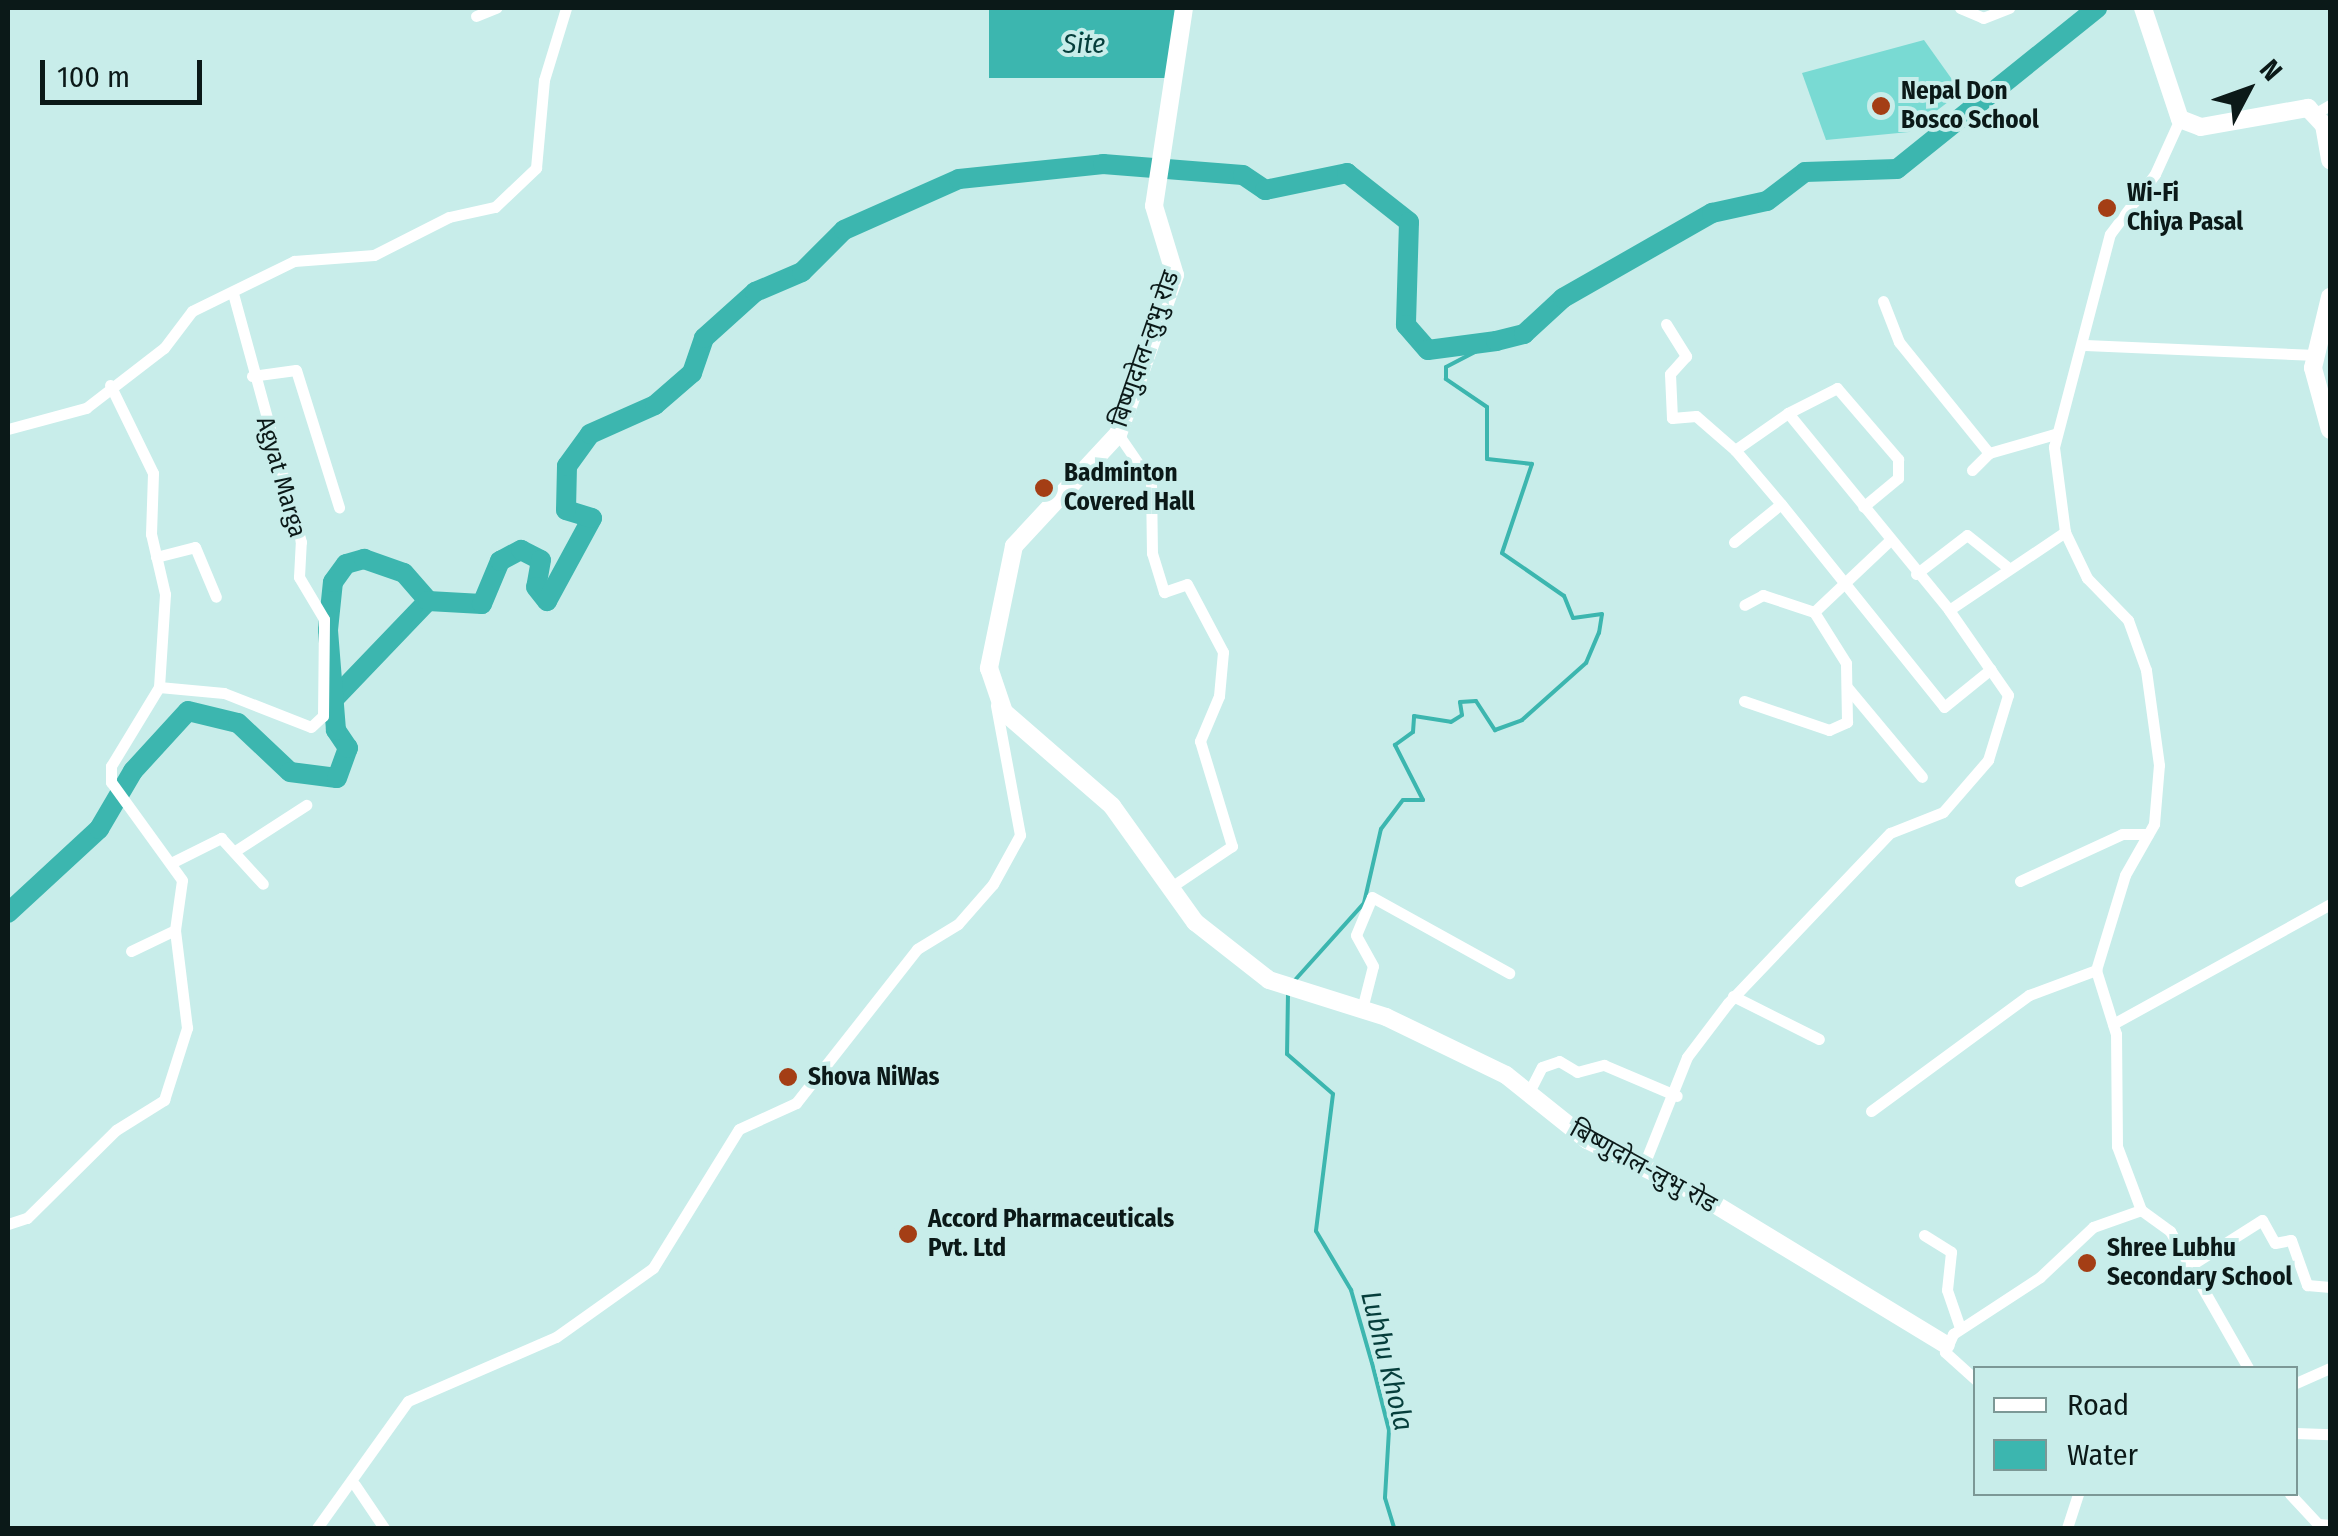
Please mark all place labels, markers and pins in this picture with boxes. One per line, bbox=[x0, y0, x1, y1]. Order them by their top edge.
place label: Nepal Don Bosco School bbox=[1901, 77, 2039, 136]
marker: Nepal Don Bosco School bbox=[1870, 95, 1892, 117]
place label: Wi-Fi Chiya Pasal bbox=[2127, 179, 2243, 238]
marker: Wi-Fi Chiya Pasal bbox=[2096, 197, 2118, 219]
place label: Badminton Covered Hall bbox=[1064, 459, 1195, 518]
marker: Badminton Covered Hall bbox=[1033, 477, 1055, 499]
place label: Shova NiWas bbox=[808, 1062, 939, 1092]
marker: Shova NiWas bbox=[777, 1066, 799, 1088]
place label: Accord Pharmaceuticals Pvt. Ltd bbox=[928, 1205, 1174, 1264]
marker: Accord Pharmaceuticals Pvt. Ltd bbox=[897, 1223, 919, 1245]
place label: Shree Lubhu Secondary School bbox=[2107, 1234, 2292, 1293]
marker: Shree Lubhu Secondary School bbox=[2076, 1252, 2098, 1274]

